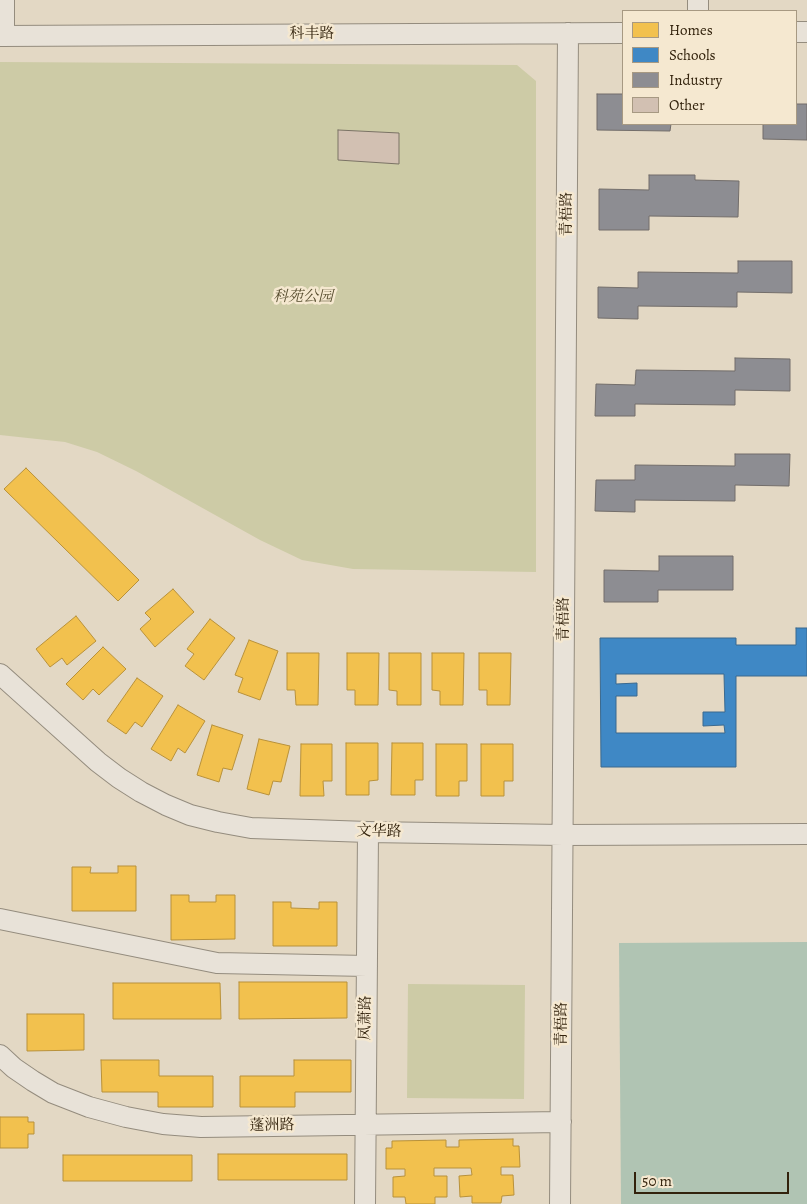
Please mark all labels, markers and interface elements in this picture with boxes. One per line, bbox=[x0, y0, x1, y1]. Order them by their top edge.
legend bbox=[622, 10, 797, 125]
text: Homes bbox=[669, 20, 713, 40]
street label: 科丰路 bbox=[290, 25, 334, 43]
text: Schools bbox=[669, 45, 716, 65]
text: Industry bbox=[669, 70, 722, 90]
text: Other bbox=[669, 95, 705, 115]
street label: 青梧路 bbox=[558, 192, 576, 236]
park label: 科苑公园 bbox=[273, 288, 333, 306]
street label: 青梧路 bbox=[555, 597, 573, 641]
street label: 文华路 bbox=[356, 823, 402, 841]
street label: 凤萧路 bbox=[357, 995, 375, 1041]
street label: 青梧路 bbox=[553, 1002, 571, 1046]
street label: 蓬洲路 bbox=[249, 1117, 295, 1135]
scale bar bbox=[637, 1162, 792, 1194]
text: 50 m bbox=[642, 1171, 672, 1191]

